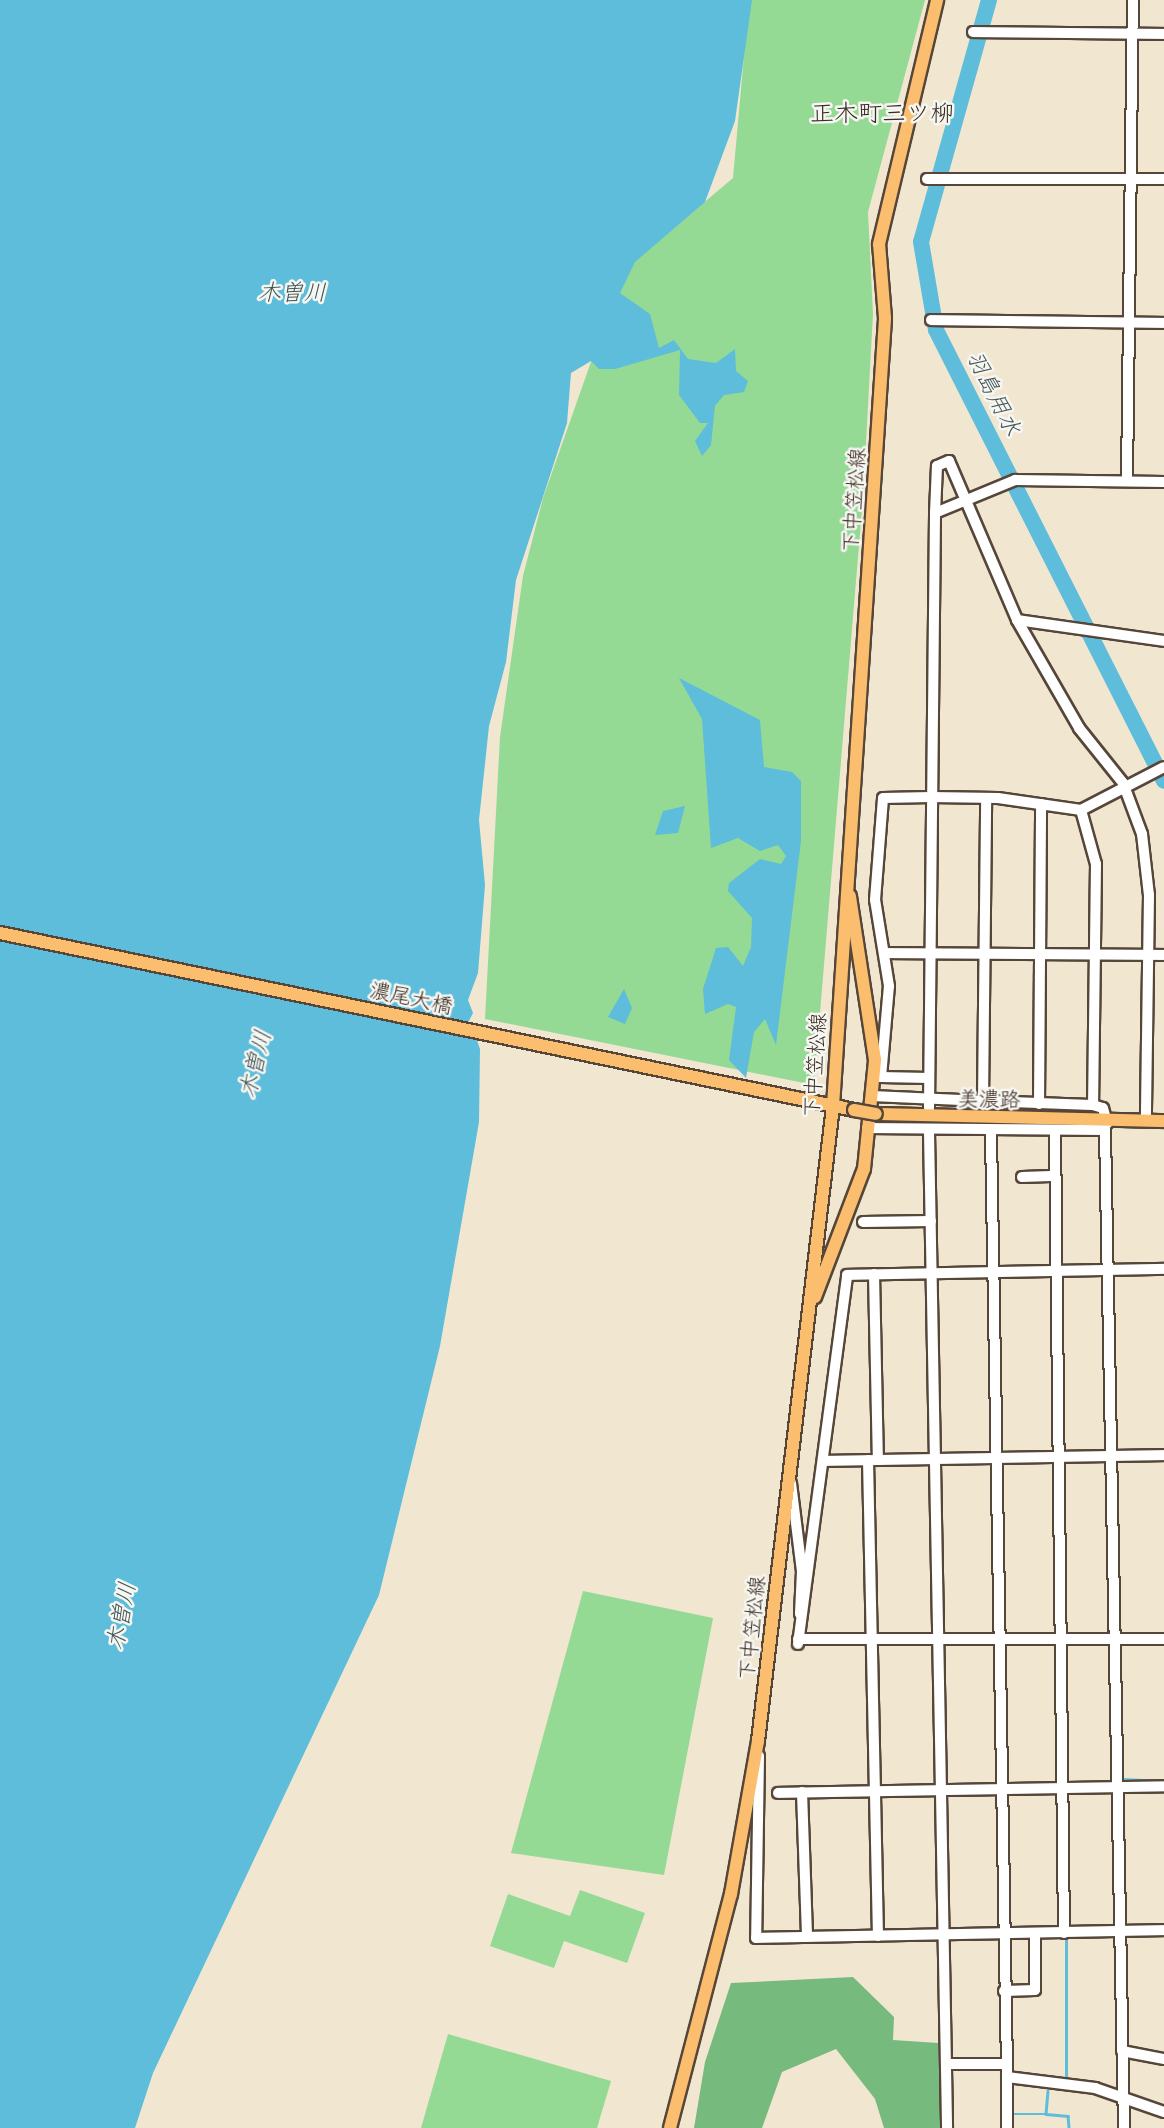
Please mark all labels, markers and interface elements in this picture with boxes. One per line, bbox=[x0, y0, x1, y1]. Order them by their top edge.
district label: 正木町三ツ柳 bbox=[810, 100, 954, 128]
water label: 木曽川 bbox=[258, 278, 326, 306]
water label: 羽島用水 bbox=[961, 346, 1027, 440]
street label: 下中笠松線 bbox=[838, 447, 870, 553]
street label: 濃尾大橋 bbox=[367, 977, 455, 1019]
street label: 下中笠松線 bbox=[799, 1012, 831, 1118]
water label: 木曽川 bbox=[233, 1027, 277, 1101]
street label: 美濃路 bbox=[957, 1086, 1021, 1112]
street label: 下中笠松線 bbox=[734, 1574, 770, 1682]
water label: 木曽川 bbox=[101, 1580, 141, 1652]

